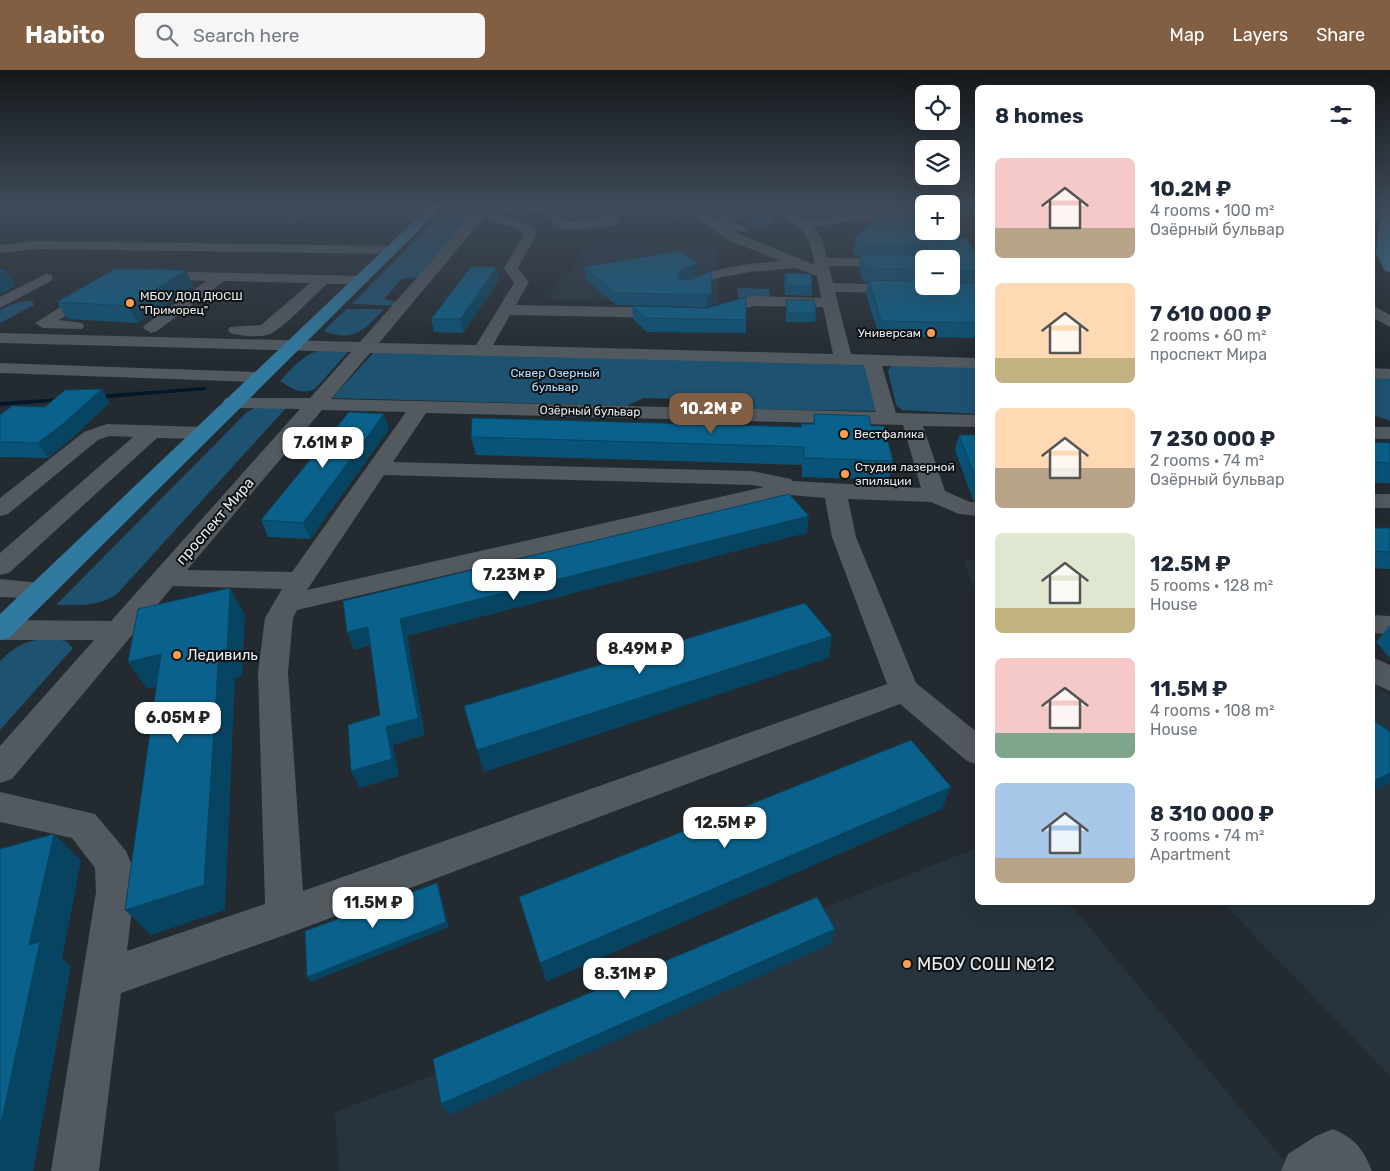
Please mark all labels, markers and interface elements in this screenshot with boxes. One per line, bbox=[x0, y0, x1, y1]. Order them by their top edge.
search box bbox=[135, 13, 485, 58]
text: Habito bbox=[25, 21, 105, 49]
icon: search bbox=[153, 21, 181, 49]
text: Search here bbox=[193, 24, 300, 47]
text: Map bbox=[1170, 24, 1205, 46]
text: Layers bbox=[1233, 24, 1288, 46]
text: Share bbox=[1316, 24, 1365, 46]
map controls bbox=[915, 85, 960, 295]
button: locate bbox=[915, 85, 960, 130]
icon: filters bbox=[1327, 101, 1355, 129]
text: 8 homes bbox=[995, 103, 1084, 128]
button: layers bbox=[915, 140, 960, 185]
text: 10.2M ₽ bbox=[1150, 176, 1231, 201]
icon: home bbox=[1035, 178, 1095, 238]
button: + bbox=[915, 195, 960, 240]
text: 4 rooms · 100 m² bbox=[1150, 201, 1274, 220]
text: Озёрный бульвар bbox=[1150, 220, 1284, 239]
button: − bbox=[915, 250, 960, 295]
place label: МБОУ ДОД ДЮСШ "Приморец" bbox=[140, 289, 243, 317]
marker: МБОУ ДОД ДЮСШ "Приморец" bbox=[124, 297, 136, 309]
text: 7 610 000 ₽ bbox=[1150, 301, 1271, 326]
icon: home bbox=[1035, 303, 1095, 363]
place label: Универсам bbox=[858, 326, 921, 340]
text: 2 rooms · 60 m² bbox=[1150, 326, 1267, 345]
marker: Универсам bbox=[925, 327, 937, 339]
text: проспект Мира bbox=[1150, 345, 1267, 364]
park label: Сквер Озерный бульвар bbox=[510, 366, 600, 394]
pin: 10.2M ₽ bbox=[665, 392, 757, 435]
text: 10.2M ₽ bbox=[680, 399, 742, 418]
street label: Озёрный бульвар bbox=[539, 403, 641, 419]
pin: 7.61M ₽ bbox=[277, 426, 369, 469]
text: 7 230 000 ₽ bbox=[1150, 426, 1275, 451]
place label: Вестфалика bbox=[854, 427, 924, 441]
marker: Вестфалика bbox=[838, 428, 850, 440]
icon: home bbox=[1035, 428, 1095, 488]
text: 7.61M ₽ bbox=[294, 433, 352, 452]
text: 2 rooms · 74 m² bbox=[1150, 451, 1264, 470]
place label: Студия лазерной эпиляции bbox=[855, 460, 955, 488]
marker: Студия лазерной эпиляции bbox=[839, 468, 851, 480]
text: Озёрный бульвар bbox=[1150, 470, 1284, 489]
street label: проспект Мира bbox=[172, 474, 258, 568]
text: 12.5M ₽ bbox=[1150, 551, 1231, 576]
icon: home bbox=[1035, 553, 1095, 613]
pin: 7.23M ₽ bbox=[468, 558, 560, 601]
text: 7.23M ₽ bbox=[483, 565, 545, 584]
text: 5 rooms · 128 m² bbox=[1150, 576, 1273, 595]
text: House bbox=[1150, 595, 1197, 614]
pin: 8.49M ₽ bbox=[594, 632, 686, 675]
text: 8.49M ₽ bbox=[608, 639, 672, 658]
place label: Ледивиль bbox=[187, 646, 258, 664]
marker: Ледивиль bbox=[171, 649, 183, 661]
text: 11.5M ₽ bbox=[1150, 676, 1227, 701]
icon: home bbox=[1035, 678, 1095, 738]
text: 4 rooms · 108 m² bbox=[1150, 701, 1274, 720]
pin: 6.05M ₽ bbox=[132, 702, 224, 744]
text: 6.05M ₽ bbox=[146, 708, 210, 727]
text: House bbox=[1150, 720, 1197, 739]
text: 8 310 000 ₽ bbox=[1150, 801, 1274, 826]
icon: home bbox=[1035, 803, 1095, 863]
pin: 12.5M ₽ bbox=[679, 806, 771, 849]
text: 12.5M ₽ bbox=[694, 813, 756, 832]
text: 3 rooms · 74 m² bbox=[1150, 826, 1265, 845]
text: Apartment bbox=[1150, 845, 1230, 864]
pin: 11.5M ₽ bbox=[327, 886, 419, 929]
text: 11.5M ₽ bbox=[344, 893, 402, 912]
place label: МБОУ СОШ №12 bbox=[917, 953, 1055, 975]
pin: 8.31M ₽ bbox=[579, 958, 671, 1000]
marker: МБОУ СОШ №12 bbox=[901, 958, 913, 970]
text: 8.31M ₽ bbox=[594, 964, 656, 983]

